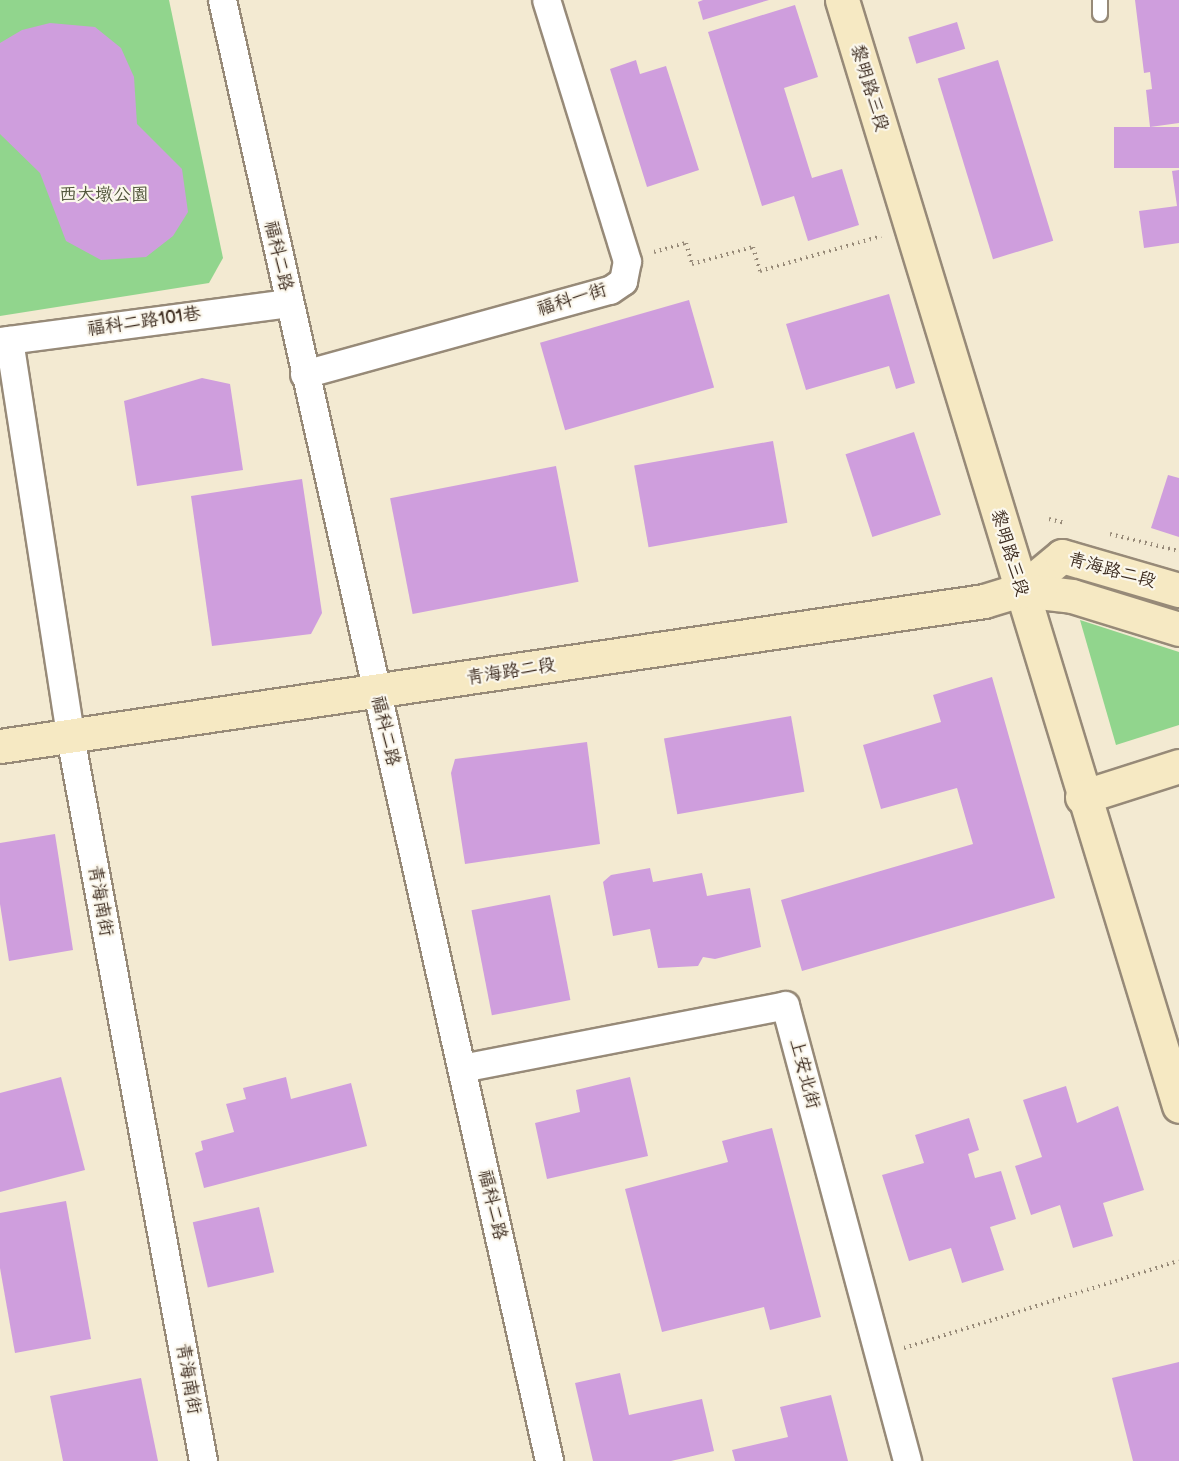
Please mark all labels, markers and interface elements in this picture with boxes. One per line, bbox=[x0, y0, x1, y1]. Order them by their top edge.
street label: 黎明路三段 bbox=[846, 42, 892, 134]
park label: 西大墩公園 bbox=[59, 184, 149, 206]
street label: 福科二路 bbox=[259, 218, 297, 294]
street label: 福科一街 bbox=[534, 279, 610, 321]
street label: 福科二路101巷 bbox=[86, 303, 202, 341]
street label: 黎明路三段 bbox=[986, 507, 1032, 599]
street label: 青海路二段 bbox=[1066, 549, 1158, 593]
street label: 青海路二段 bbox=[465, 654, 557, 690]
street label: 福科二路 bbox=[366, 693, 404, 769]
street label: 青海南街 bbox=[83, 864, 117, 938]
street label: 上安北街 bbox=[784, 1036, 824, 1112]
street label: 福科二路 bbox=[473, 1167, 511, 1243]
street label: 青海南街 bbox=[171, 1342, 205, 1416]

